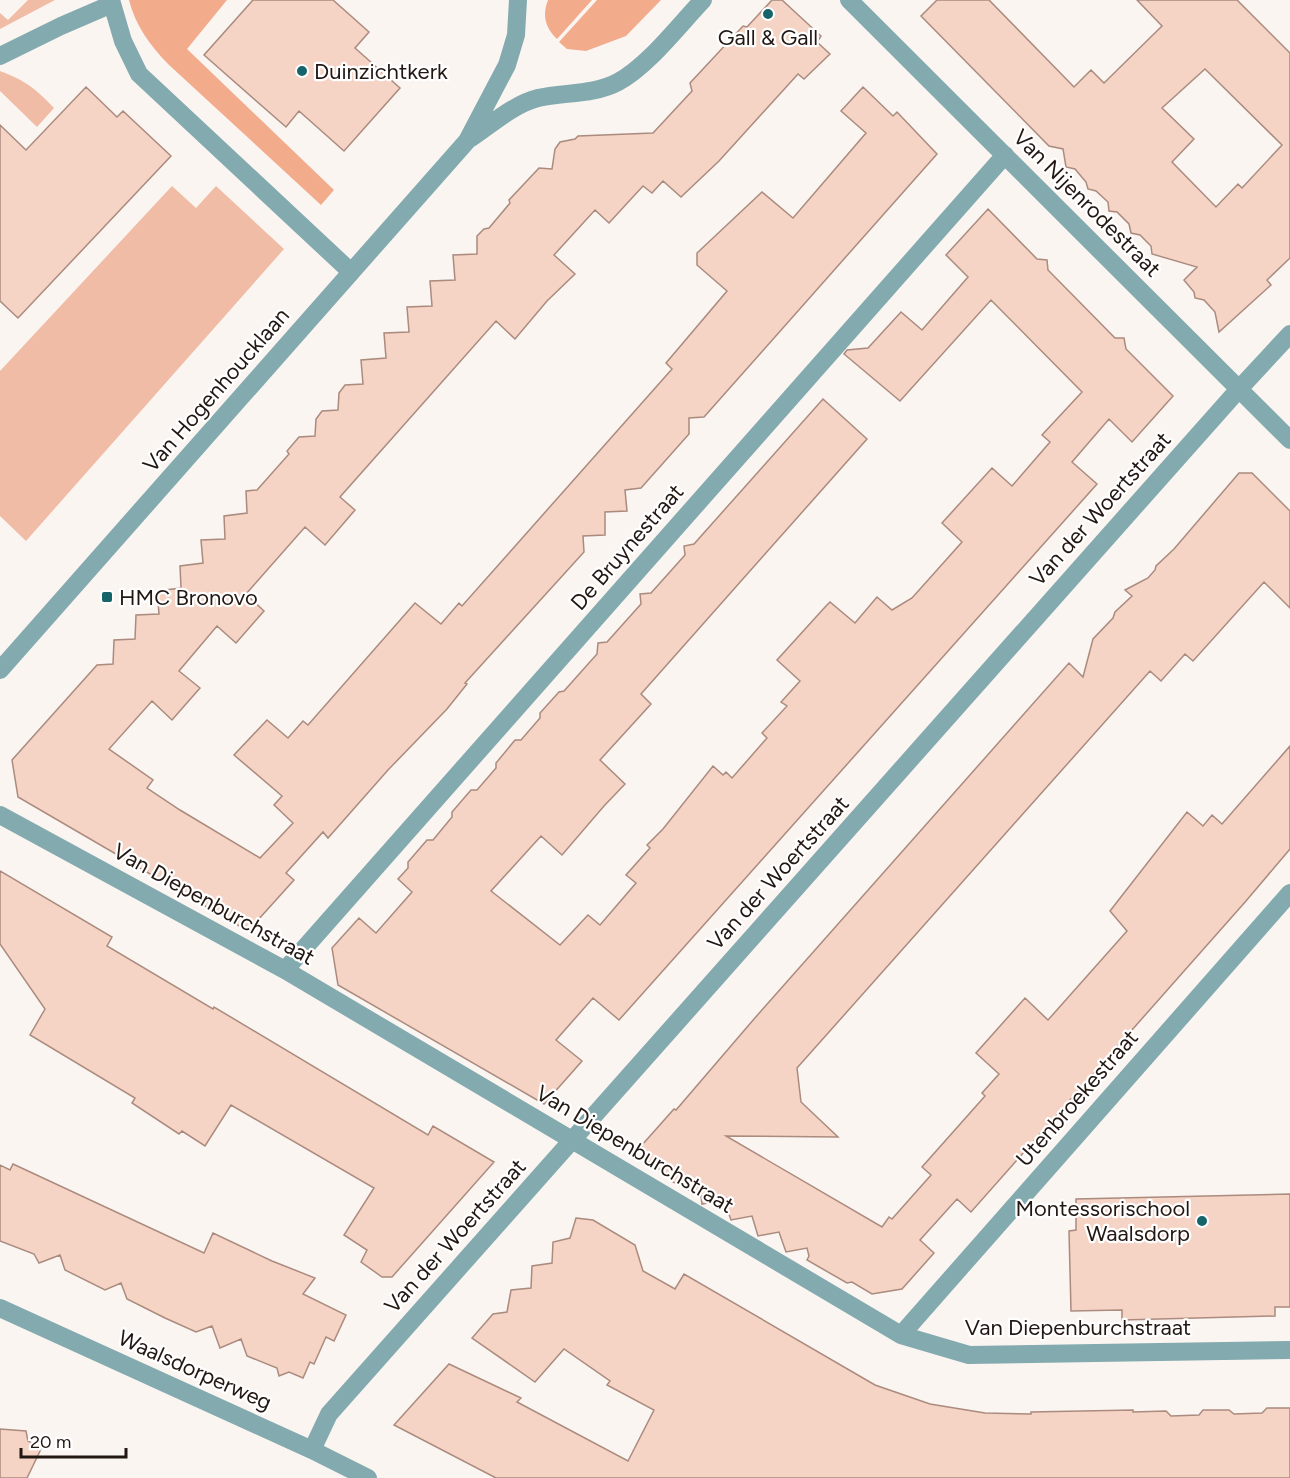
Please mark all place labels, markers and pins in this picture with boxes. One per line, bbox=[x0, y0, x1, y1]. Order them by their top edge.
marker: Gall & Gall bbox=[761, 7, 775, 21]
place label: Gall & Gall bbox=[718, 24, 818, 51]
place label: Duinzichtkerk bbox=[314, 58, 448, 85]
marker: Duinzichtkerk bbox=[295, 64, 309, 78]
place label: HMC Bronovo bbox=[119, 584, 258, 611]
marker: HMC Bronovo bbox=[100, 590, 114, 604]
place label: Montessorischool Waalsdorp bbox=[1015, 1195, 1190, 1247]
marker: Montessorischool Waalsdorp bbox=[1195, 1214, 1209, 1228]

